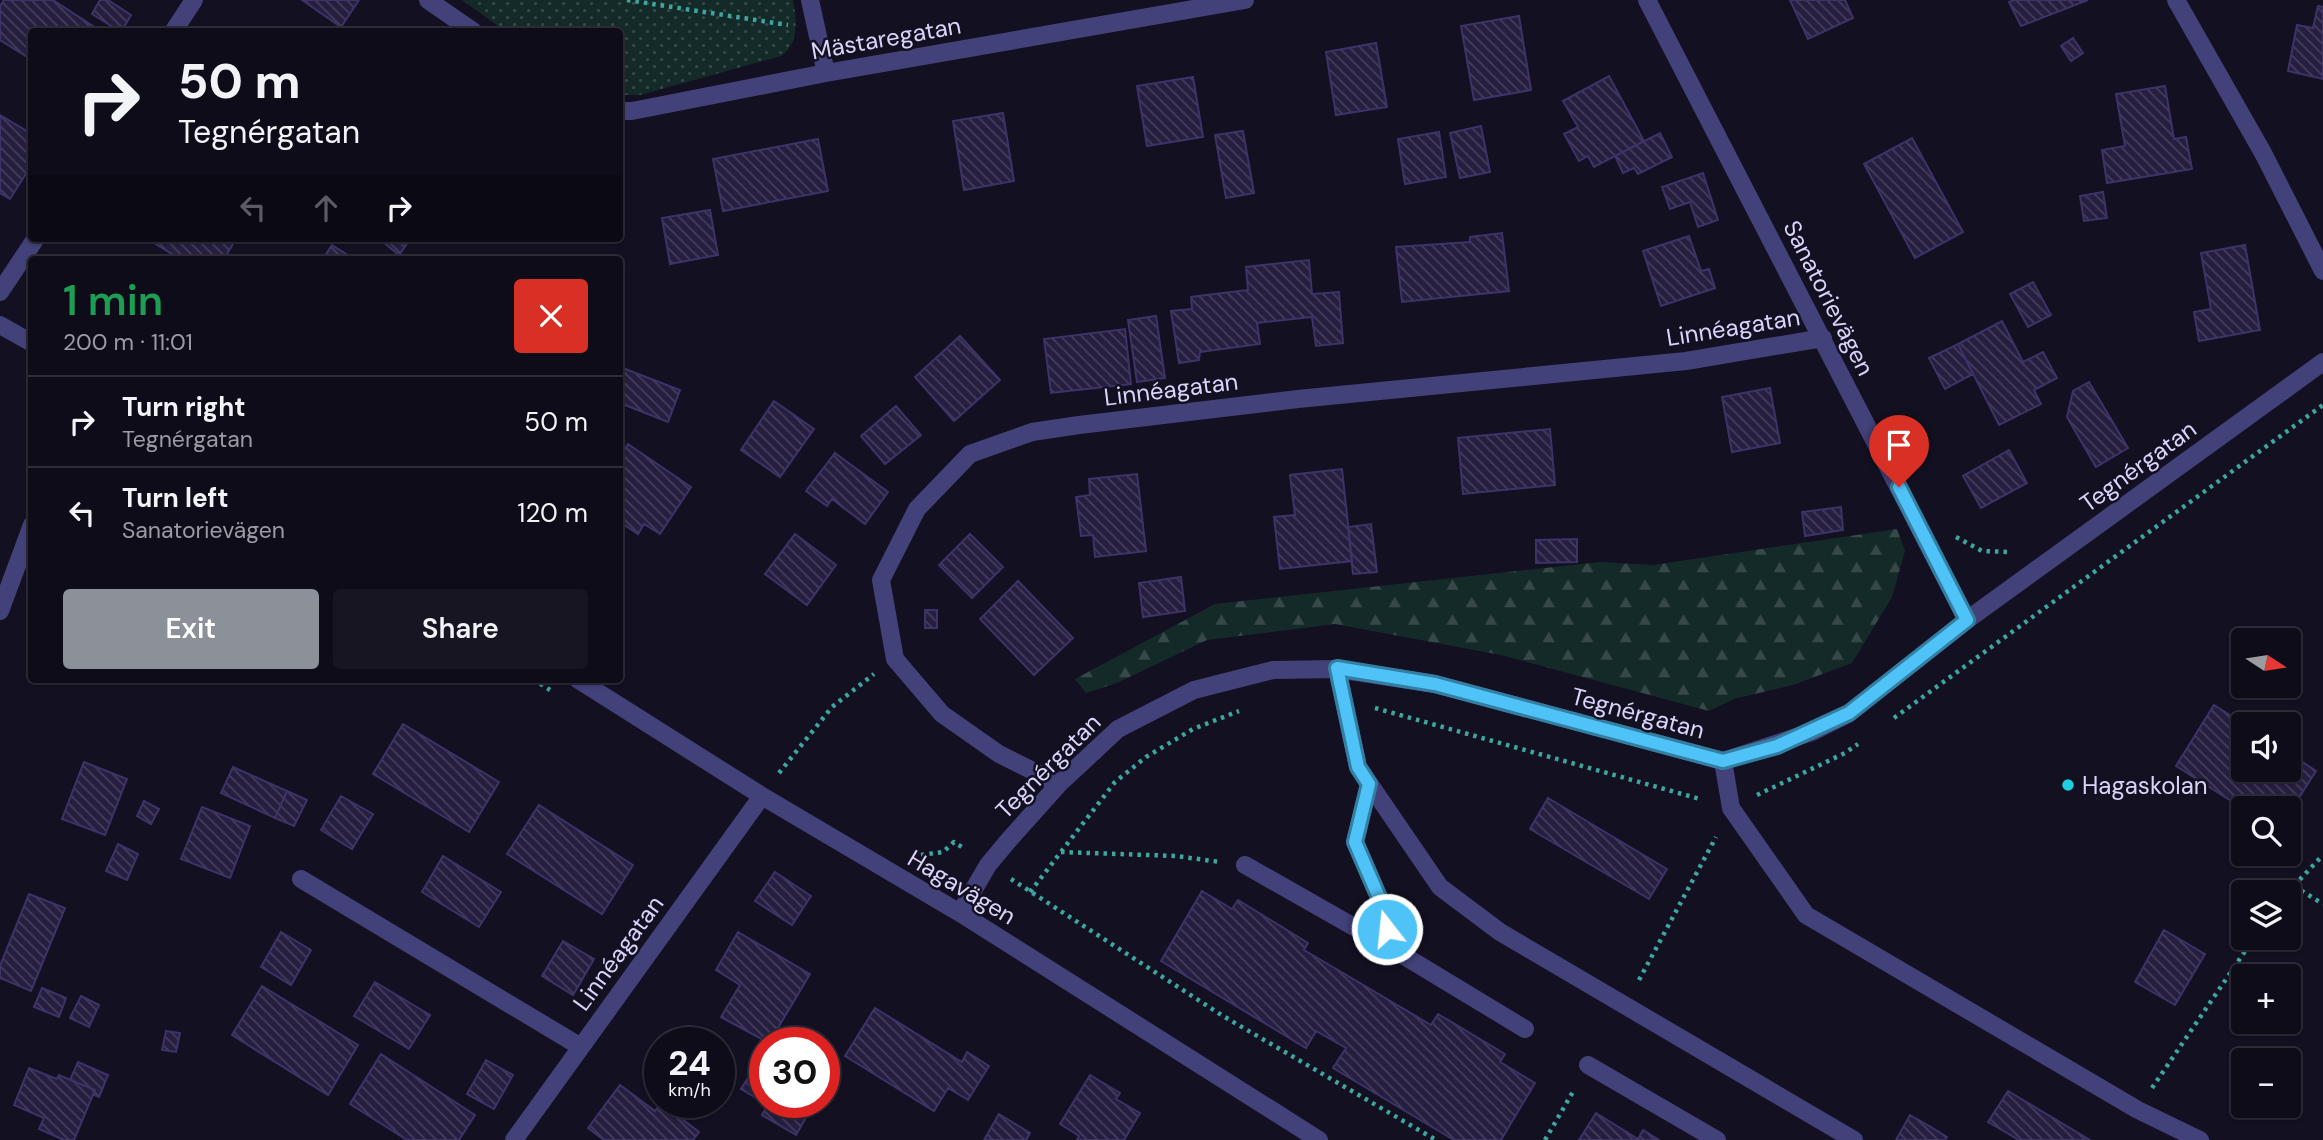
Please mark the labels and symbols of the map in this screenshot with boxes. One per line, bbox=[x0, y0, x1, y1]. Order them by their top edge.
street label: Mästaregatan bbox=[809, 10, 963, 66]
street label: Sanatorievägen bbox=[1777, 215, 1881, 381]
street label: Linnéagatan bbox=[1664, 301, 1802, 353]
street label: Linnéagatan bbox=[1102, 365, 1240, 413]
street label: Tegnérgatan bbox=[2074, 413, 2202, 519]
pin bbox=[1869, 415, 1929, 487]
north arrow bbox=[2231, 628, 2301, 698]
street label: Tegnérgatan bbox=[1568, 680, 1708, 746]
street label: Tegnérgatan bbox=[989, 707, 1107, 825]
place label: Hagaskolan bbox=[2082, 770, 2208, 801]
marker: Hagaskolan bbox=[2060, 777, 2076, 793]
street label: Hagavägen bbox=[902, 843, 1022, 931]
street label: Linnéagatan bbox=[566, 889, 670, 1017]
position arrow bbox=[1350, 892, 1424, 966]
speed limit sign: 30 bbox=[749, 1027, 840, 1118]

